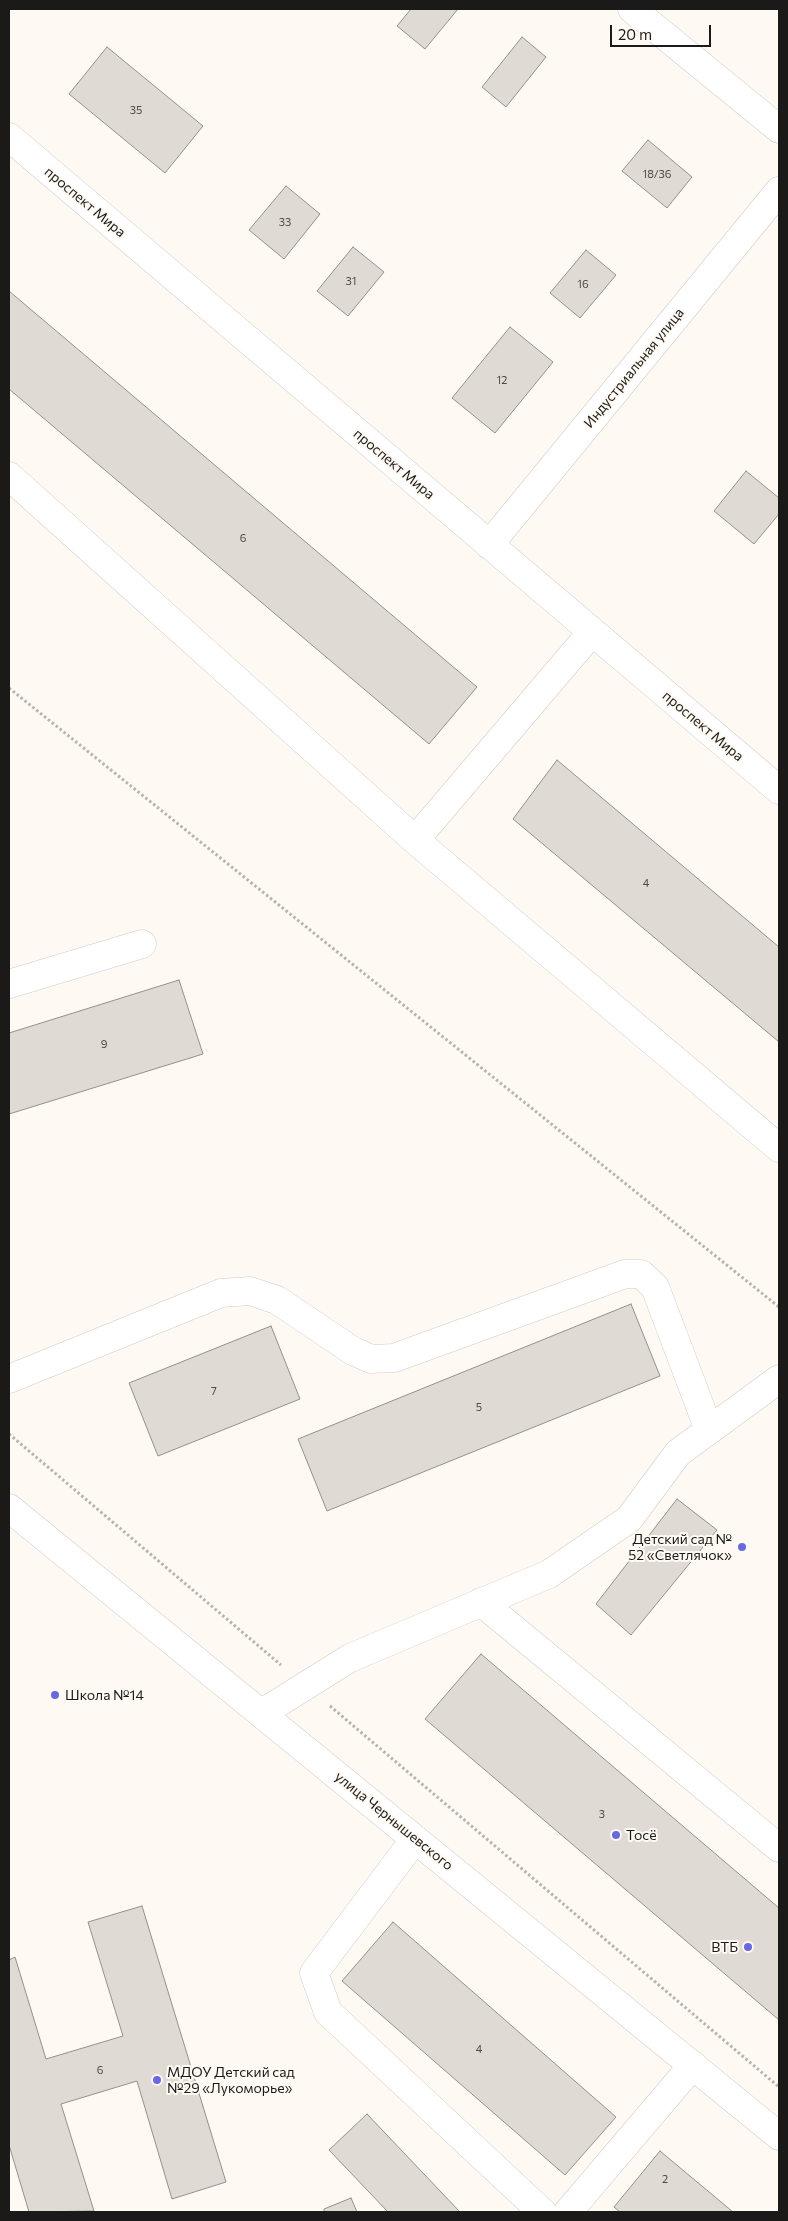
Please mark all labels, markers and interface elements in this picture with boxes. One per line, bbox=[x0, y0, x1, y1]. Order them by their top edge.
scale bar bbox=[613, 15, 714, 47]
text: 20 m bbox=[618, 25, 652, 43]
house number: 35 bbox=[130, 103, 142, 117]
street label: проспект Мира bbox=[41, 163, 129, 241]
house number: 18/36 bbox=[642, 167, 672, 181]
house number: 33 bbox=[279, 215, 291, 229]
house number: 31 bbox=[346, 274, 356, 288]
house number: 16 bbox=[577, 277, 589, 291]
street label: Индустриальная улица bbox=[580, 305, 688, 431]
house number: 12 bbox=[497, 373, 507, 387]
street label: проспект Мира bbox=[350, 425, 438, 503]
house number: 6 bbox=[240, 531, 246, 545]
street label: проспект Мира bbox=[659, 687, 747, 765]
house number: 4 bbox=[643, 876, 649, 890]
house number: 9 bbox=[101, 1037, 107, 1051]
house number: 7 bbox=[211, 1384, 217, 1398]
house number: 5 bbox=[476, 1400, 482, 1414]
place label: Детский сад № 52 «Светлячок» bbox=[628, 1531, 732, 1564]
marker: Детский сад № 52 «Светлячок» bbox=[736, 1541, 748, 1553]
place label: Школа №14 bbox=[65, 1687, 144, 1703]
marker: Школа №14 bbox=[49, 1689, 61, 1701]
street label: улица Чернышевского bbox=[331, 1768, 457, 1874]
house number: 3 bbox=[599, 1807, 605, 1821]
place label: Тосё bbox=[626, 1827, 657, 1843]
marker: Тосё bbox=[610, 1829, 622, 1841]
place label: ВТБ bbox=[711, 1939, 738, 1955]
marker: ВТБ bbox=[742, 1941, 754, 1953]
house number: 4 bbox=[476, 2042, 482, 2056]
house number: 6 bbox=[97, 2063, 103, 2077]
place label: МДОУ Детский сад №29 «Лукоморье» bbox=[167, 2064, 295, 2096]
marker: МДОУ Детский сад №29 «Лукоморье» bbox=[151, 2074, 163, 2086]
house number: 2 bbox=[662, 2172, 668, 2186]

